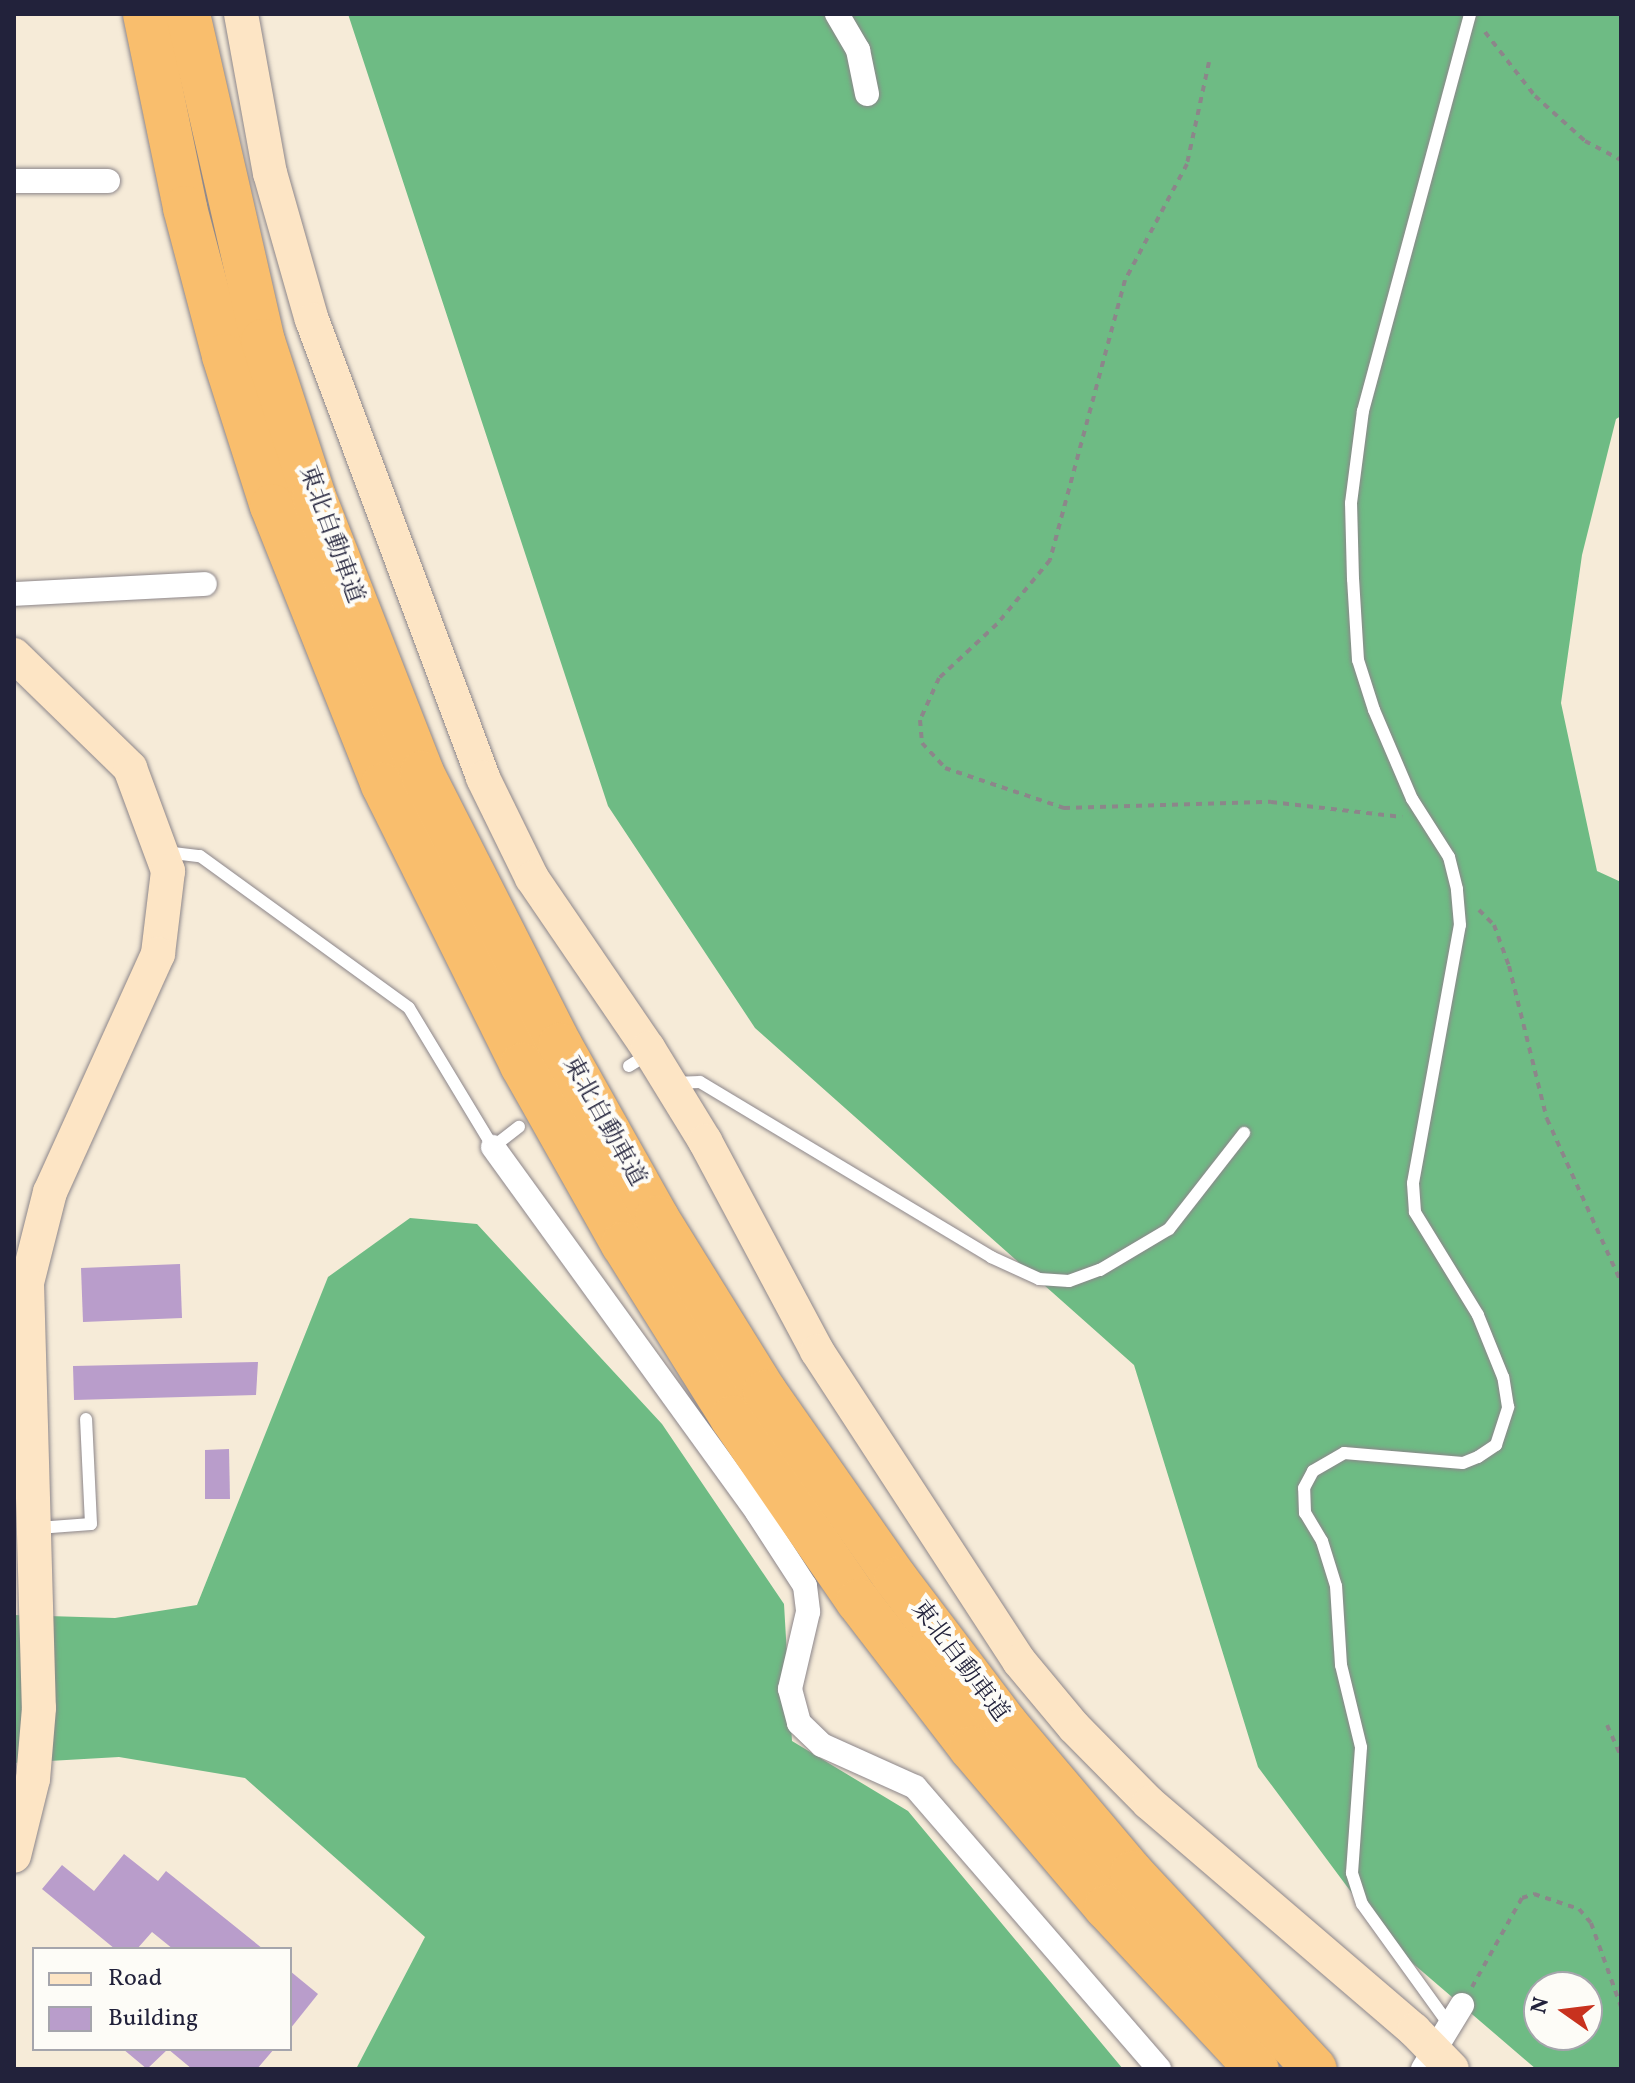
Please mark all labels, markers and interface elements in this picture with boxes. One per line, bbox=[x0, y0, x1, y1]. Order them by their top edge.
street label: 東北自動車道 bbox=[292, 462, 368, 608]
street label: 東北自動車道 bbox=[555, 1052, 651, 1192]
street label: 東北自動車道 bbox=[904, 1596, 1014, 1728]
legend bbox=[32, 1947, 292, 2051]
text: Road bbox=[108, 1962, 162, 1996]
north arrow bbox=[1523, 1971, 1603, 2051]
text: N bbox=[1524, 1994, 1558, 2017]
text: Building bbox=[108, 2002, 198, 2036]

